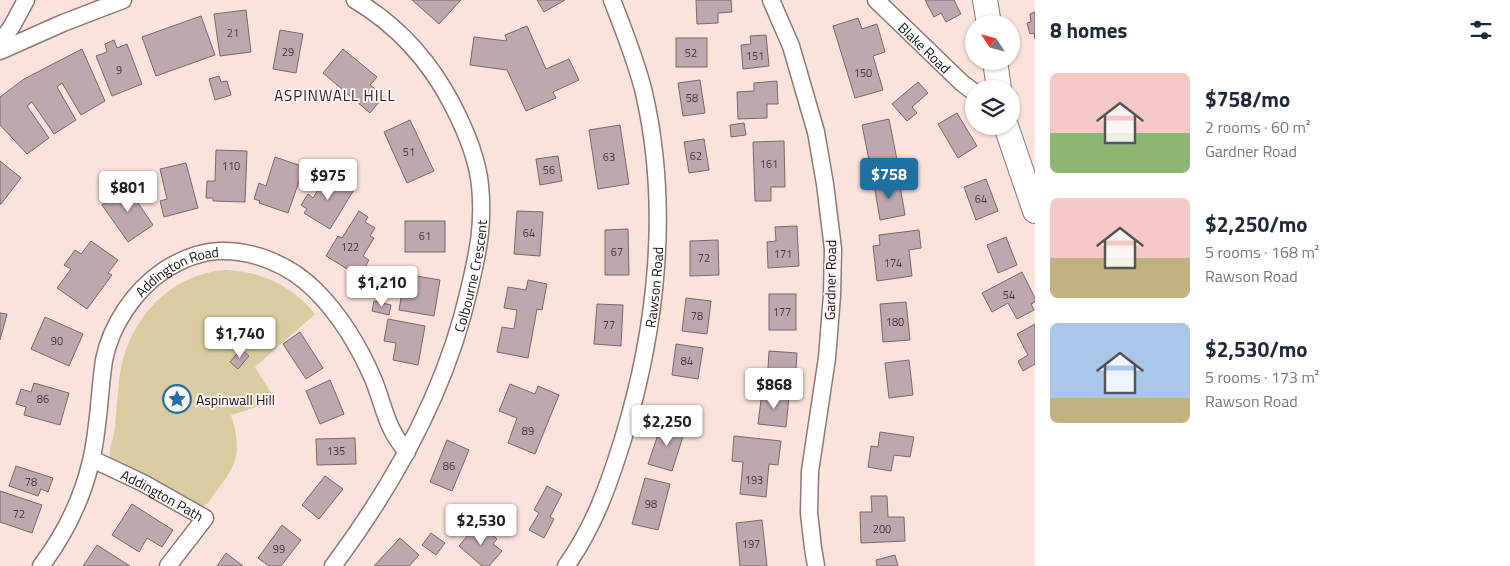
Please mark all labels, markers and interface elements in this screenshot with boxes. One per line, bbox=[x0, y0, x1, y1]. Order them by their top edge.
text: 8 homes bbox=[1050, 14, 1127, 46]
north arrow bbox=[965, 15, 1020, 70]
map controls bbox=[965, 15, 1020, 135]
icon: filters bbox=[1467, 16, 1495, 44]
street label: Blake Road bbox=[894, 17, 956, 78]
house number: 21 bbox=[227, 25, 239, 41]
house number: 29 bbox=[282, 44, 294, 60]
house number: 52 bbox=[685, 45, 697, 61]
house number: 151 bbox=[746, 48, 764, 64]
house number: 9 bbox=[116, 62, 122, 78]
house number: 150 bbox=[854, 65, 872, 81]
button: layers bbox=[965, 80, 1020, 135]
text: $758/mo bbox=[1205, 83, 1290, 115]
district label: ASPINWALL HILL bbox=[274, 84, 396, 107]
house number: 58 bbox=[686, 90, 698, 106]
icon: home bbox=[1090, 93, 1150, 153]
text: 2 rooms · 60 m² bbox=[1205, 115, 1310, 139]
text: Gardner Road bbox=[1205, 139, 1297, 163]
house number: 51 bbox=[403, 144, 415, 160]
house number: 62 bbox=[690, 148, 702, 164]
house number: 63 bbox=[603, 149, 615, 165]
house number: 161 bbox=[760, 156, 778, 172]
house number: 110 bbox=[222, 158, 240, 174]
pin: $975 bbox=[298, 158, 358, 201]
pin: $758 bbox=[859, 158, 919, 200]
house number: 56 bbox=[543, 162, 555, 178]
text: $758 bbox=[871, 162, 907, 186]
text: $975 bbox=[310, 163, 346, 187]
pin: $801 bbox=[98, 170, 158, 213]
text: $801 bbox=[110, 175, 146, 199]
house number: 64 bbox=[975, 191, 987, 207]
text: $2,250/mo bbox=[1205, 208, 1307, 240]
icon: home bbox=[1090, 218, 1150, 278]
street label: Colbourne Crescent bbox=[448, 219, 492, 335]
house number: 64 bbox=[523, 225, 535, 241]
house number: 61 bbox=[419, 228, 431, 244]
house number: 122 bbox=[341, 239, 359, 255]
street label: Addington Road bbox=[130, 240, 220, 301]
street label: Gardner Road bbox=[819, 240, 841, 320]
text: 5 rooms · 168 m² bbox=[1205, 240, 1319, 264]
house number: 67 bbox=[611, 244, 623, 260]
street label: Rawson Road bbox=[639, 246, 668, 329]
house number: 171 bbox=[774, 246, 792, 262]
house number: 72 bbox=[698, 250, 710, 266]
house number: 174 bbox=[884, 255, 902, 271]
text: Rawson Road bbox=[1205, 264, 1298, 288]
pin: $1,210 bbox=[341, 266, 423, 308]
text: $1,210 bbox=[357, 270, 407, 294]
house number: 54 bbox=[1003, 287, 1015, 303]
house number: 177 bbox=[773, 304, 791, 320]
house number: 78 bbox=[691, 308, 703, 324]
house number: 180 bbox=[886, 314, 904, 330]
pin: $1,740 bbox=[199, 316, 281, 359]
house number: 77 bbox=[603, 317, 615, 333]
text: $1,740 bbox=[215, 321, 265, 345]
house number: 90 bbox=[51, 333, 63, 349]
text: $2,530/mo bbox=[1205, 333, 1307, 365]
icon: home bbox=[1090, 343, 1150, 403]
house number: 84 bbox=[681, 353, 693, 369]
text: 5 rooms · 173 m² bbox=[1205, 365, 1319, 389]
pin: $868 bbox=[744, 368, 804, 410]
text: $868 bbox=[756, 372, 792, 396]
place icon: Aspinwall Hill bbox=[162, 384, 192, 414]
place label: Aspinwall Hill bbox=[196, 389, 275, 410]
text: Rawson Road bbox=[1205, 389, 1298, 413]
house number: 86 bbox=[37, 391, 49, 407]
pin: $2,250 bbox=[626, 404, 708, 447]
text: $2,250 bbox=[642, 409, 692, 433]
house number: 89 bbox=[522, 423, 534, 439]
house number: 135 bbox=[327, 443, 345, 459]
house number: 86 bbox=[443, 458, 455, 474]
street label: Addington Path bbox=[118, 464, 208, 526]
house number: 193 bbox=[745, 472, 763, 488]
house number: 78 bbox=[25, 474, 37, 490]
house number: 98 bbox=[645, 496, 657, 512]
pin: $2,530 bbox=[440, 504, 522, 546]
house number: 72 bbox=[13, 506, 25, 522]
text: $2,530 bbox=[456, 508, 506, 532]
house number: 200 bbox=[873, 521, 891, 537]
house number: 197 bbox=[742, 536, 760, 552]
house number: 99 bbox=[273, 541, 285, 557]

